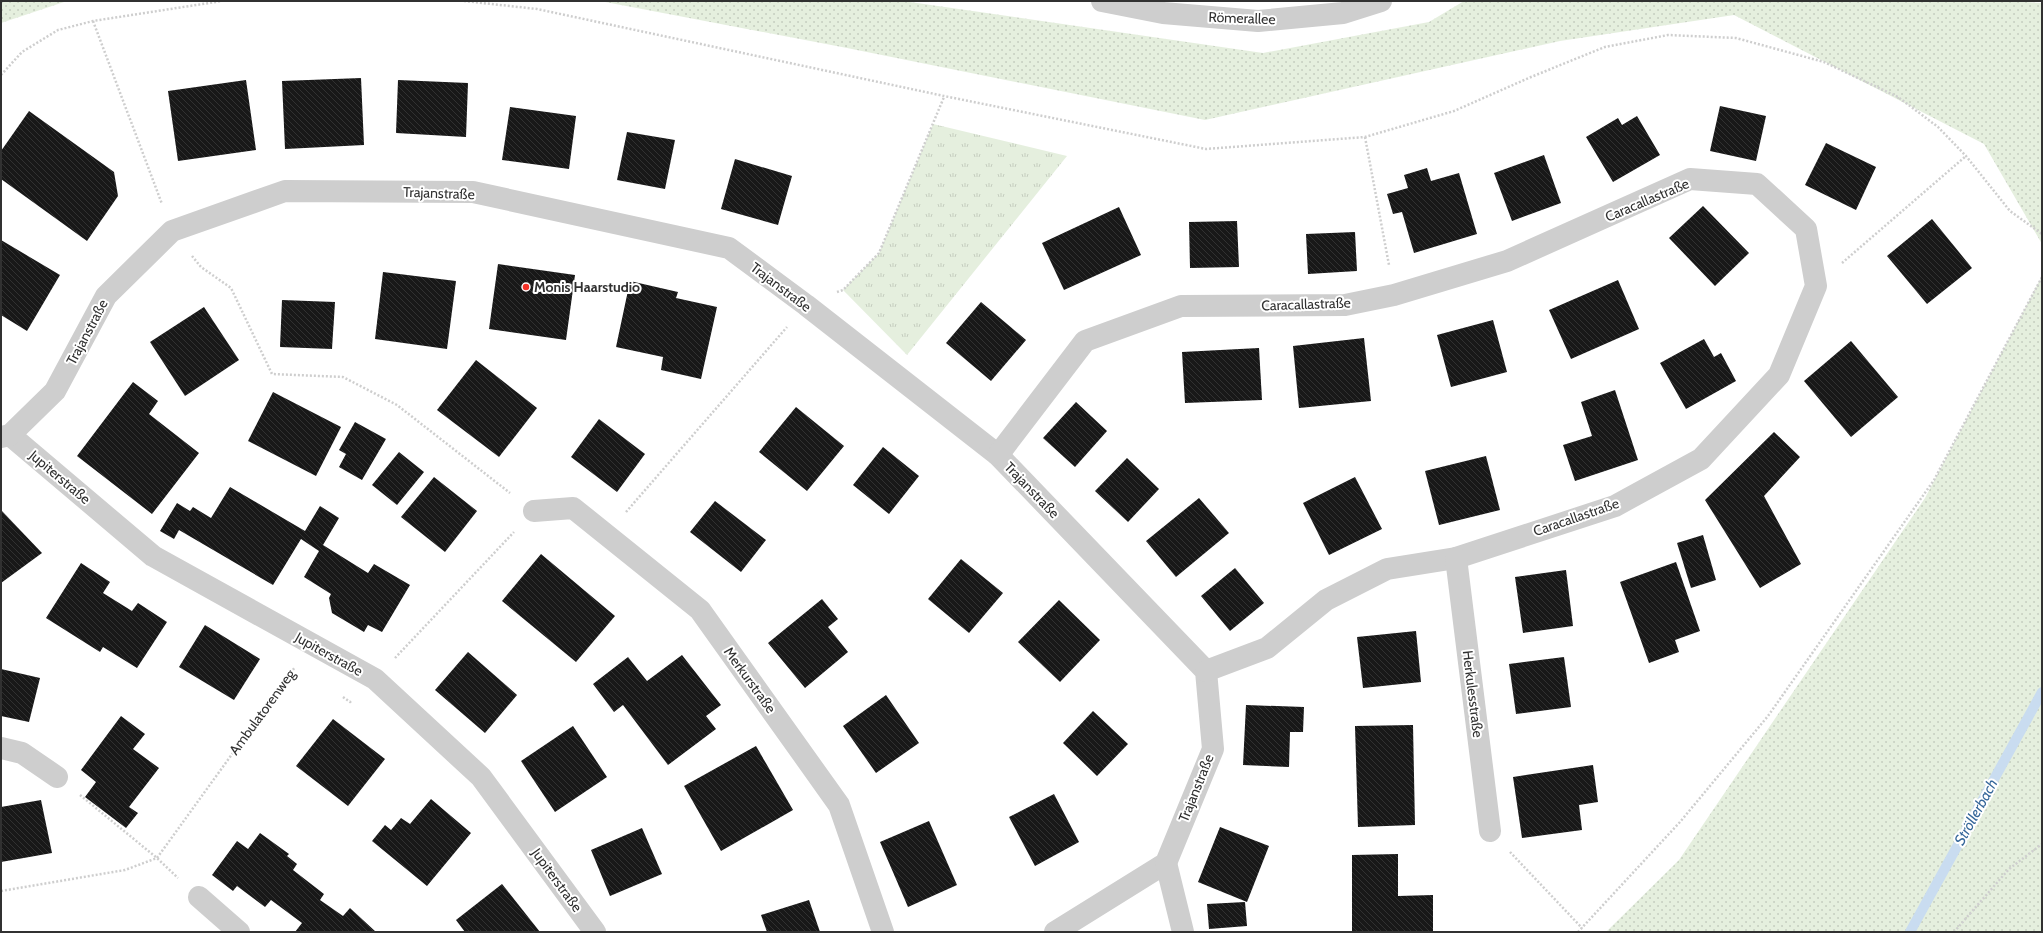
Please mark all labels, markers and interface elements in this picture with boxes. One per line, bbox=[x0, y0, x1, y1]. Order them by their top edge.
street label: Römerallee bbox=[1208, 8, 1276, 28]
street label: Caracallastraße bbox=[1602, 174, 1692, 226]
street label: Trajanstraße bbox=[403, 183, 475, 203]
street label: Trajanstraße bbox=[747, 258, 815, 316]
place label: Monis Haarstudio bbox=[534, 278, 640, 296]
marker: Monis Haarstudio bbox=[521, 282, 531, 292]
street label: Caracallastraße bbox=[1261, 293, 1351, 315]
street label: Trajanstraße bbox=[62, 296, 112, 368]
street label: Jupiterstraße bbox=[25, 446, 94, 508]
street label: Trajanstraße bbox=[1001, 458, 1063, 522]
street label: Caracallastraße bbox=[1531, 494, 1621, 540]
street label: Jupiterstraße bbox=[291, 628, 366, 680]
street label: Merkurstraße bbox=[720, 643, 780, 717]
street label: Herkulesstraße bbox=[1459, 649, 1487, 739]
street label: Ambulatorenweg bbox=[225, 665, 300, 758]
street label: Trajanstraße bbox=[1174, 751, 1218, 825]
water label: Ströllerbach bbox=[1950, 776, 2002, 848]
street label: Jupiterstraße bbox=[527, 844, 586, 915]

